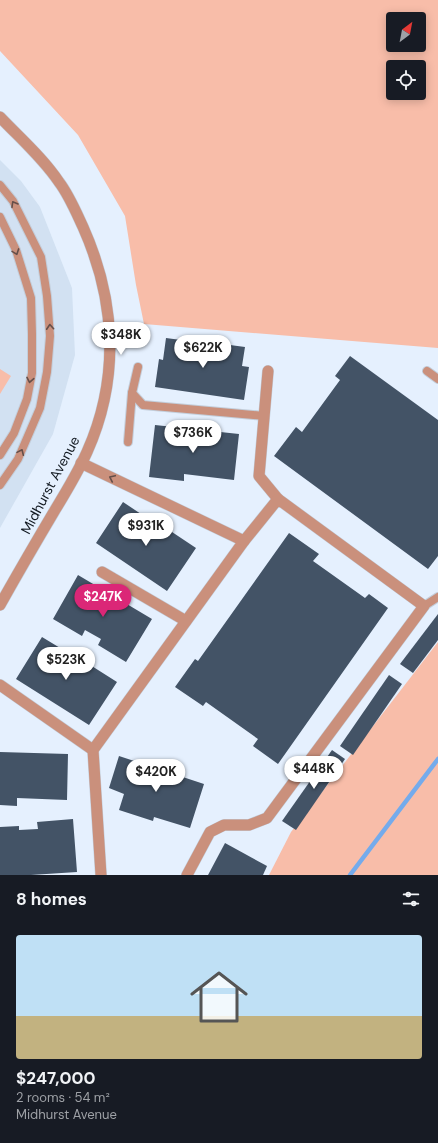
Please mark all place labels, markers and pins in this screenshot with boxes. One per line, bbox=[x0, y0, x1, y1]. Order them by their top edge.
pin: $348K bbox=[93, 322, 149, 356]
pin: $622K bbox=[175, 335, 231, 369]
pin: $736K bbox=[165, 420, 221, 454]
pin: $931K bbox=[118, 513, 174, 547]
pin: $247K bbox=[75, 584, 131, 618]
pin: $523K bbox=[38, 647, 94, 681]
pin: $448K bbox=[286, 756, 342, 790]
pin: $420K bbox=[128, 759, 184, 793]

